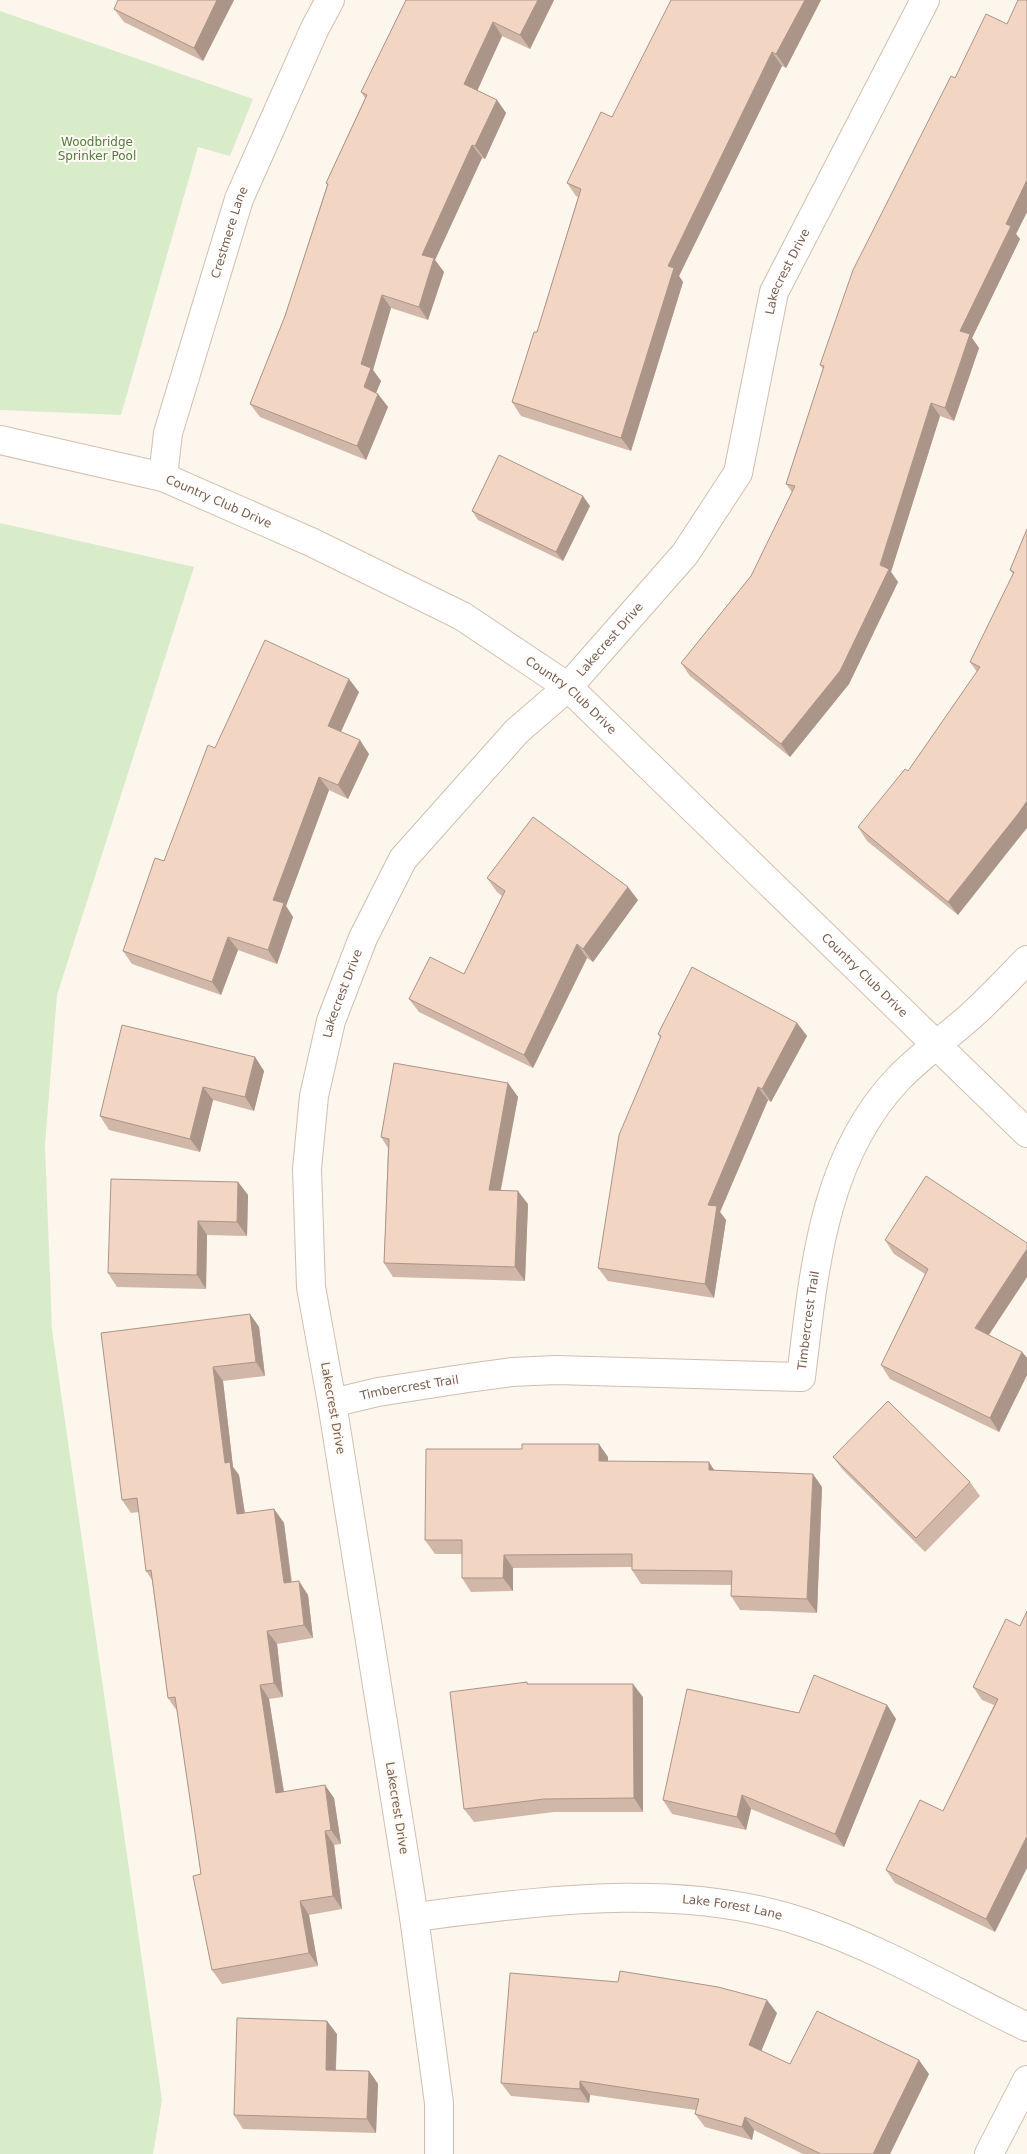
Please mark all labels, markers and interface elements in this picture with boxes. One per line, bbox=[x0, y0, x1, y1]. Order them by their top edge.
park label: Woodbridge Sprinker Pool bbox=[58, 135, 136, 163]
street label: Crestmere Lane bbox=[208, 184, 251, 280]
street label: Lakecrest Drive bbox=[763, 226, 813, 316]
street label: Country Club Drive bbox=[164, 472, 274, 531]
street label: Lakecrest Drive bbox=[574, 600, 646, 679]
street label: Country Club Drive bbox=[523, 654, 619, 737]
street label: Country Club Drive bbox=[819, 930, 910, 1020]
street label: Lakecrest Drive bbox=[320, 947, 365, 1039]
street label: Timbercrest Trail bbox=[795, 1270, 822, 1372]
street label: Lakecrest Drive bbox=[318, 1361, 348, 1455]
street label: Timbercrest Trail bbox=[358, 1373, 460, 1403]
street label: Lakecrest Drive bbox=[383, 1761, 411, 1855]
street label: Lake Forest Lane bbox=[682, 1892, 784, 1923]

